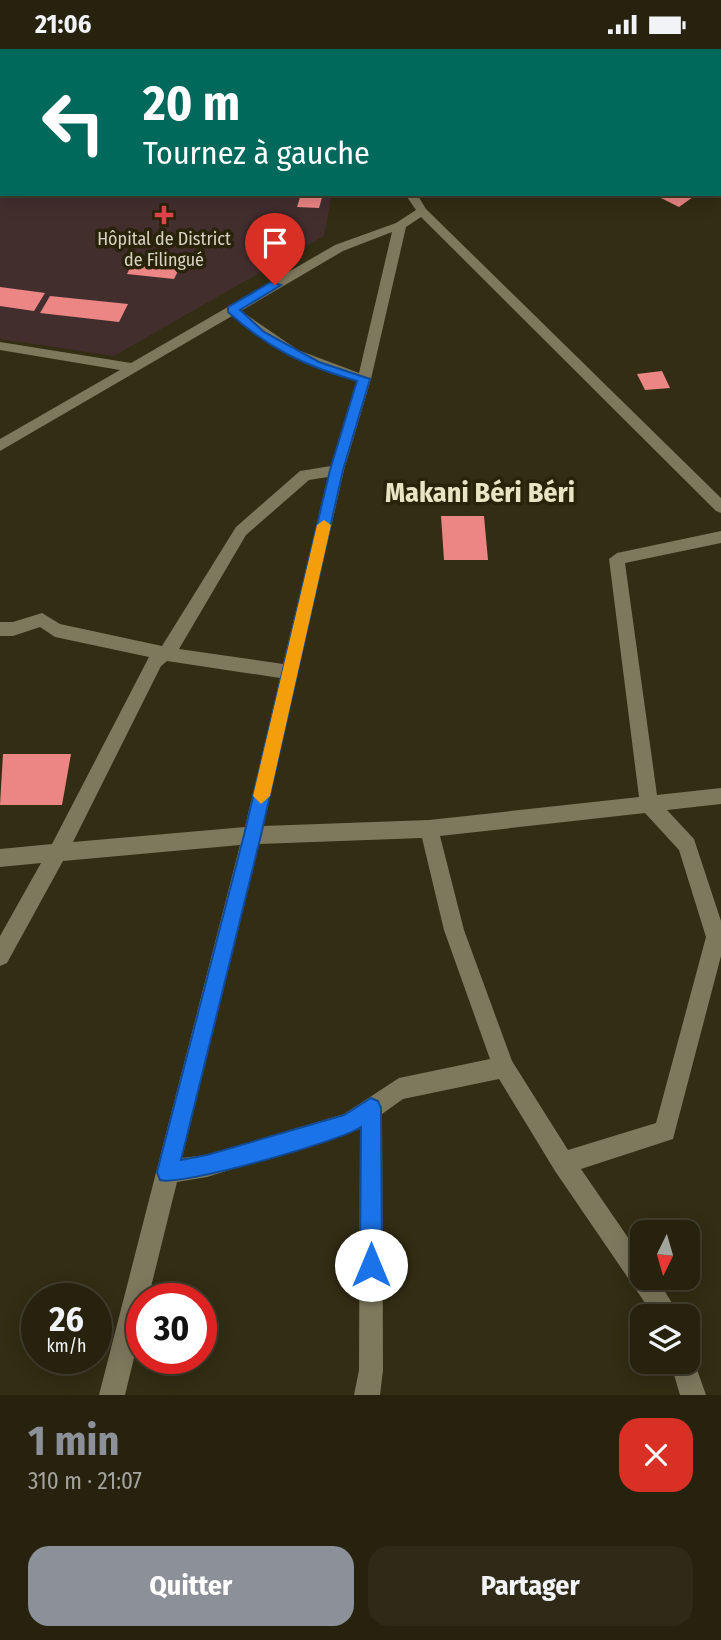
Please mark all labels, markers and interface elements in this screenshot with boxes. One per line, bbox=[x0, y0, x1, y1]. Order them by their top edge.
text: 21:06 bbox=[35, 9, 91, 40]
text: 20 m bbox=[143, 74, 240, 133]
icon: left bbox=[28, 77, 119, 168]
text: Tournez à gauche bbox=[143, 134, 370, 172]
marker: Hôpital de District de Filingué bbox=[154, 205, 174, 225]
pin bbox=[245, 213, 305, 285]
icon: arrive bbox=[256, 224, 294, 262]
place label: Hôpital de District de Filingué bbox=[97, 228, 231, 271]
district label: Makani Béri Béri bbox=[385, 476, 575, 509]
north arrow bbox=[630, 1220, 700, 1290]
map controls bbox=[630, 1220, 700, 1374]
position arrow bbox=[334, 1228, 408, 1302]
speed limit sign: 30 bbox=[126, 1283, 217, 1374]
text: 26 bbox=[49, 1298, 84, 1340]
button: layers bbox=[630, 1304, 700, 1374]
text: km/h bbox=[46, 1335, 87, 1357]
text: 1 min bbox=[28, 1416, 119, 1466]
button: close bbox=[619, 1418, 693, 1492]
text: 310 m · 21:07 bbox=[28, 1467, 142, 1495]
button: Quitter bbox=[28, 1546, 354, 1626]
button: Partager bbox=[368, 1546, 693, 1626]

